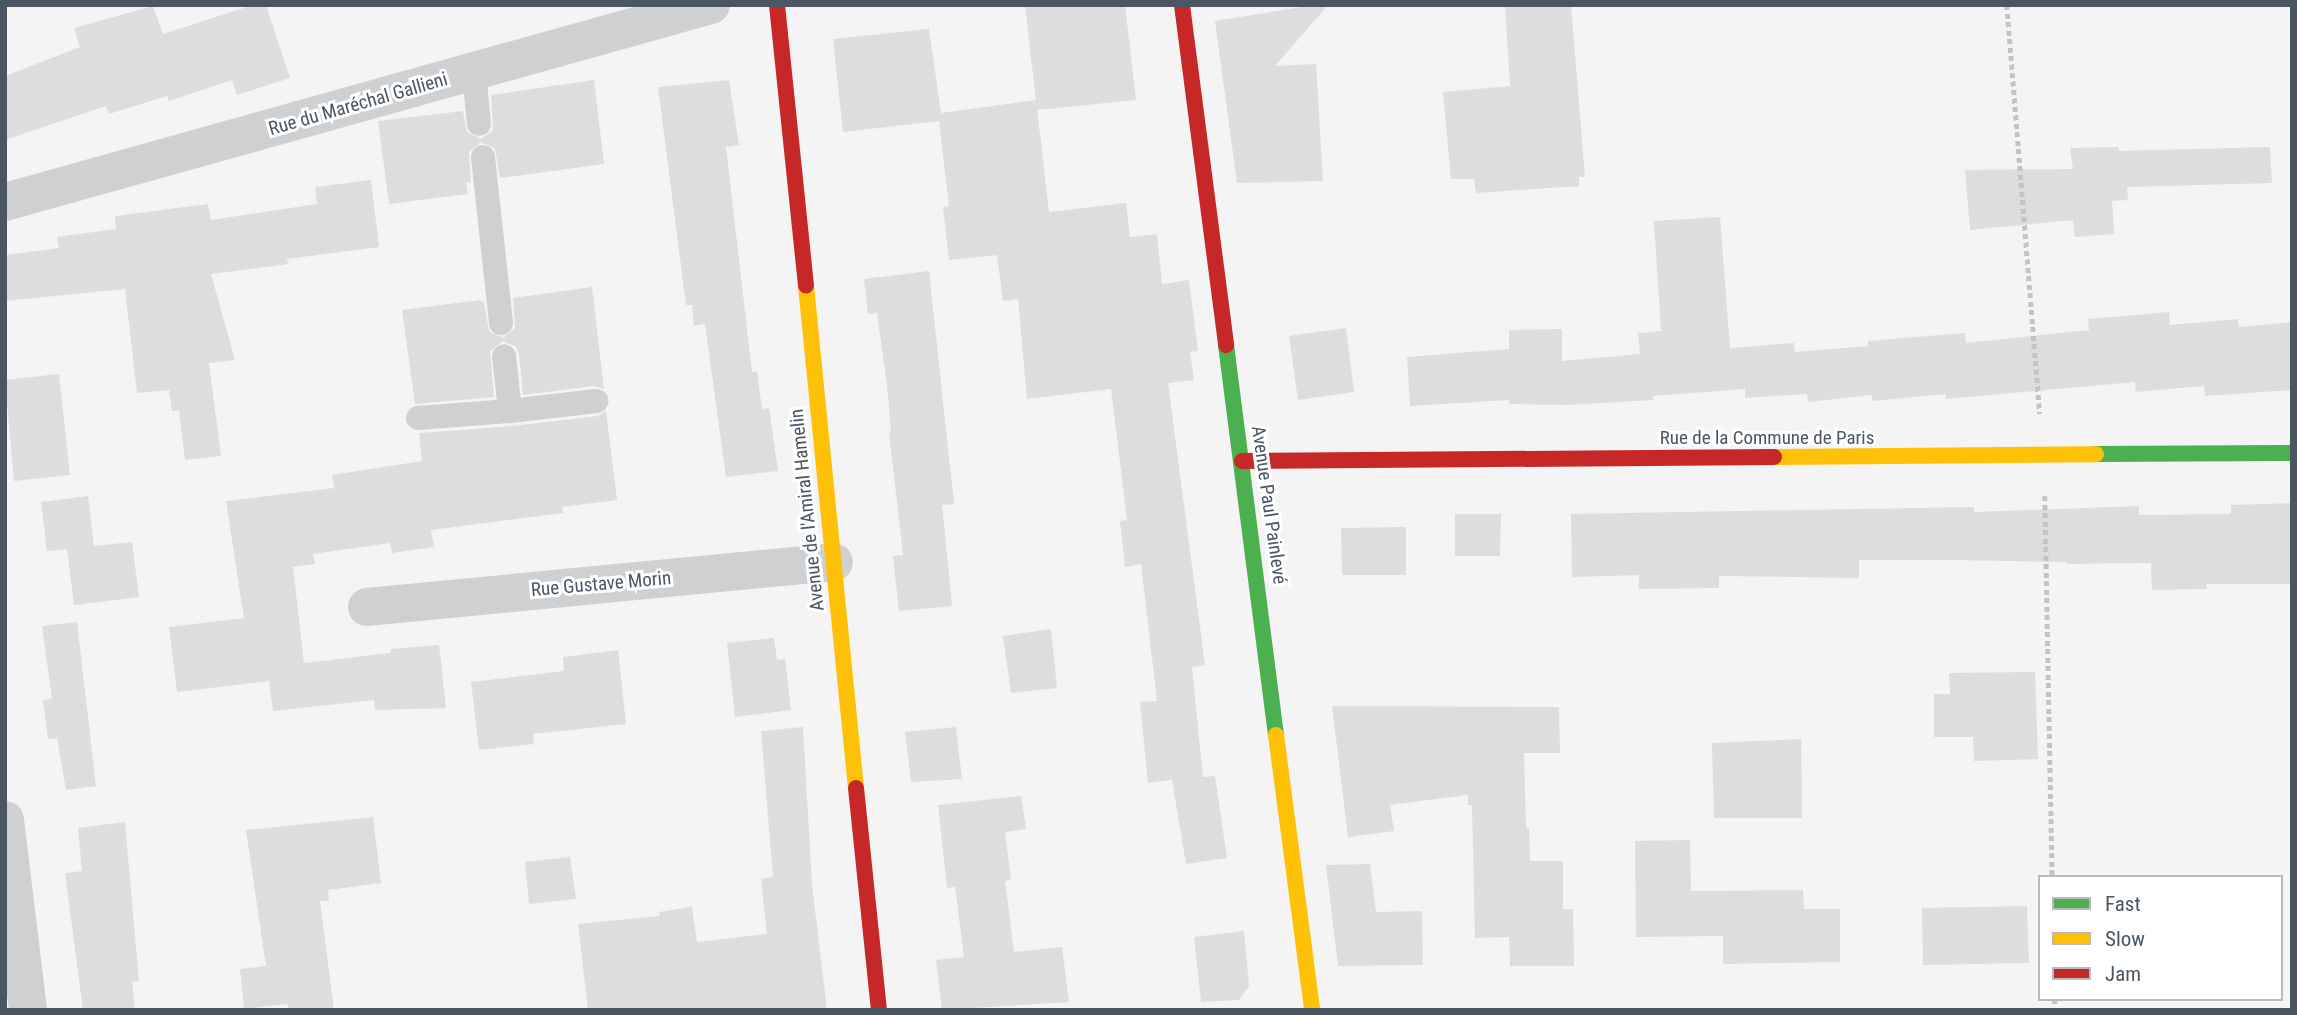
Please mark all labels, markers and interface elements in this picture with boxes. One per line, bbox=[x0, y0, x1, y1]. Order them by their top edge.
street label: Rue du Maréchal Gallieni bbox=[266, 68, 450, 140]
street label: Avenue de l'Amiral Hamelin bbox=[785, 408, 829, 612]
street label: Avenue Paul Painlevé bbox=[1247, 424, 1291, 586]
street label: Rue de la Commune de Paris bbox=[1660, 427, 1874, 449]
street label: Rue Gustave Morin bbox=[530, 567, 672, 601]
legend bbox=[2038, 875, 2283, 1001]
text: Fast bbox=[2105, 892, 2141, 916]
text: Slow bbox=[2105, 927, 2145, 951]
text: Jam bbox=[2105, 962, 2141, 986]

